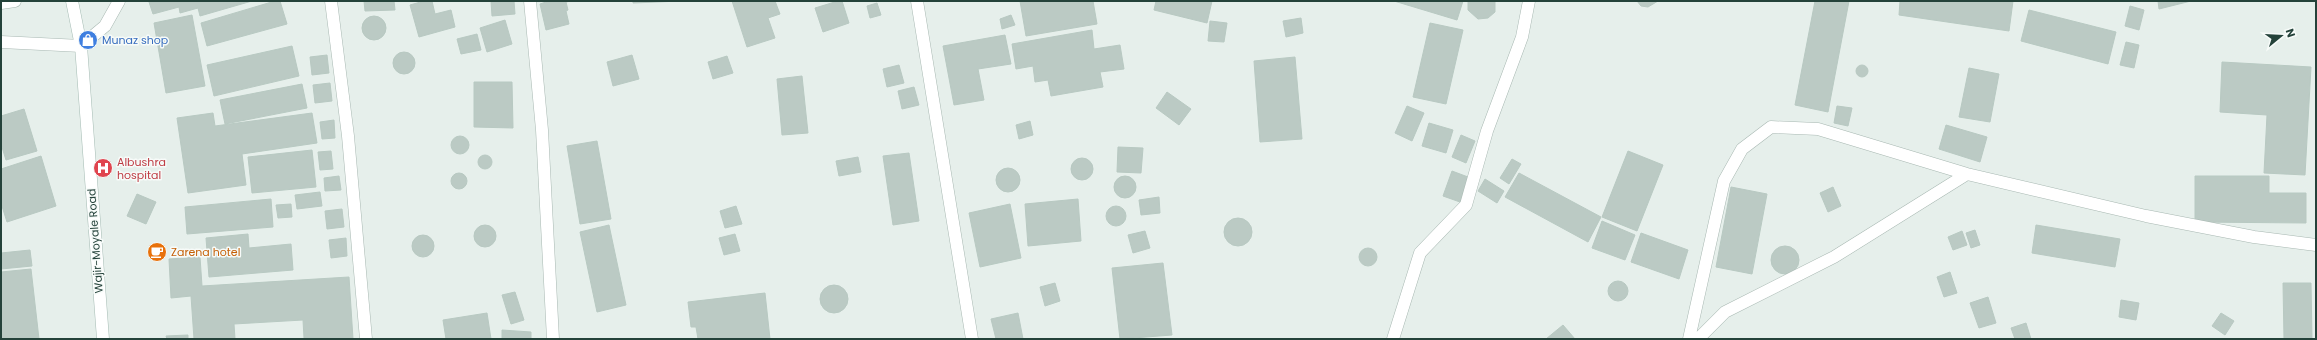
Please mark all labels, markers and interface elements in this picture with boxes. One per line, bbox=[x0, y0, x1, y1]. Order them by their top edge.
north arrow bbox=[2261, 16, 2301, 56]
text: N bbox=[2282, 26, 2299, 39]
shop icon: Munaz shop bbox=[77, 29, 99, 51]
place label: Munaz shop bbox=[102, 32, 168, 48]
place label: Albushra hospital bbox=[117, 154, 166, 183]
hospital icon: Albushra hospital bbox=[92, 157, 114, 179]
street label: Wajir-Moyale Road bbox=[83, 188, 107, 294]
cafe icon: Zarena hotel bbox=[146, 241, 168, 263]
place label: Zarena hotel bbox=[171, 244, 240, 260]

